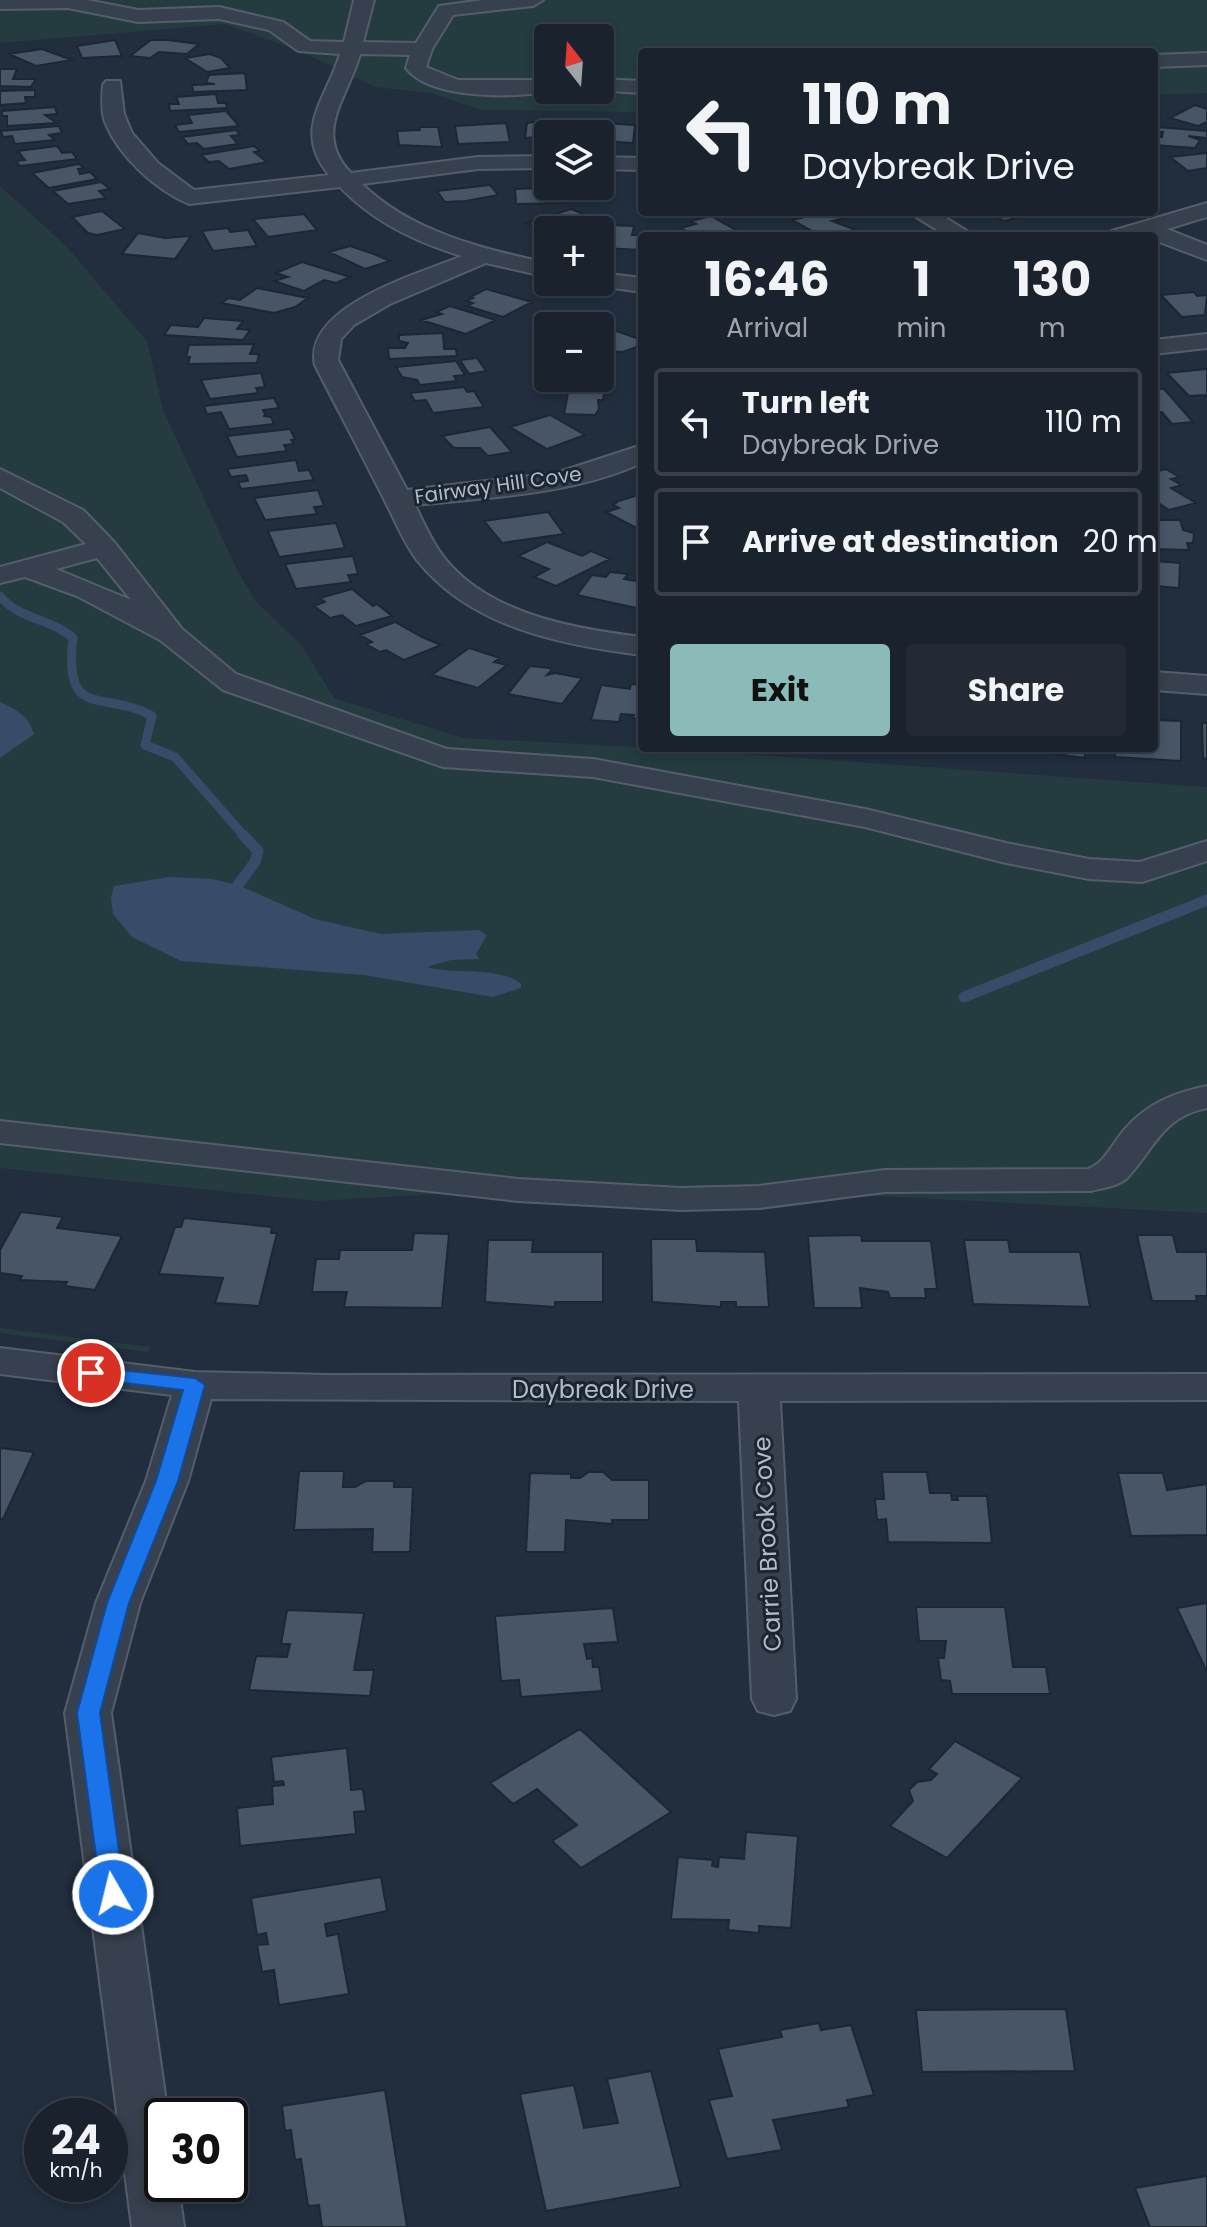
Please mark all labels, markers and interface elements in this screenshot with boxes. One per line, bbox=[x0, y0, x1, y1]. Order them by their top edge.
north arrow bbox=[534, 24, 614, 104]
map controls bbox=[534, 24, 614, 392]
text: 110 m bbox=[802, 65, 952, 144]
icon: left bbox=[670, 80, 774, 184]
button: layers bbox=[534, 120, 614, 200]
text: Daybreak Drive bbox=[802, 141, 1075, 192]
button: + bbox=[534, 216, 614, 296]
text: 16:46 bbox=[705, 246, 830, 313]
text: 1 bbox=[912, 246, 931, 313]
text: 130 bbox=[1013, 246, 1091, 313]
text: Arrival bbox=[726, 310, 808, 346]
text: min bbox=[897, 310, 946, 346]
text: m bbox=[1039, 310, 1066, 346]
button: − bbox=[534, 312, 614, 392]
text: Turn left bbox=[742, 381, 870, 424]
icon: left bbox=[674, 400, 718, 444]
text: 110 m bbox=[1045, 400, 1122, 443]
text: Daybreak Drive bbox=[742, 427, 939, 463]
street label: Fairway Hill Cove bbox=[413, 459, 583, 511]
icon: arrive bbox=[674, 520, 718, 564]
text: Arrive at destination bbox=[742, 520, 1059, 563]
text: 20 m bbox=[1083, 520, 1158, 563]
button: Exit bbox=[670, 644, 890, 736]
button: Share bbox=[906, 644, 1126, 736]
pin bbox=[57, 1339, 125, 1407]
icon: arrive bbox=[69, 1351, 113, 1395]
street label: Daybreak Drive bbox=[512, 1373, 694, 1406]
street label: Carrie Brook Cove bbox=[745, 1436, 789, 1652]
position arrow bbox=[71, 1852, 155, 1936]
speed limit sign: 30 bbox=[144, 2098, 248, 2202]
text: 24 bbox=[51, 2112, 101, 2168]
text: km/h bbox=[49, 2156, 103, 2184]

